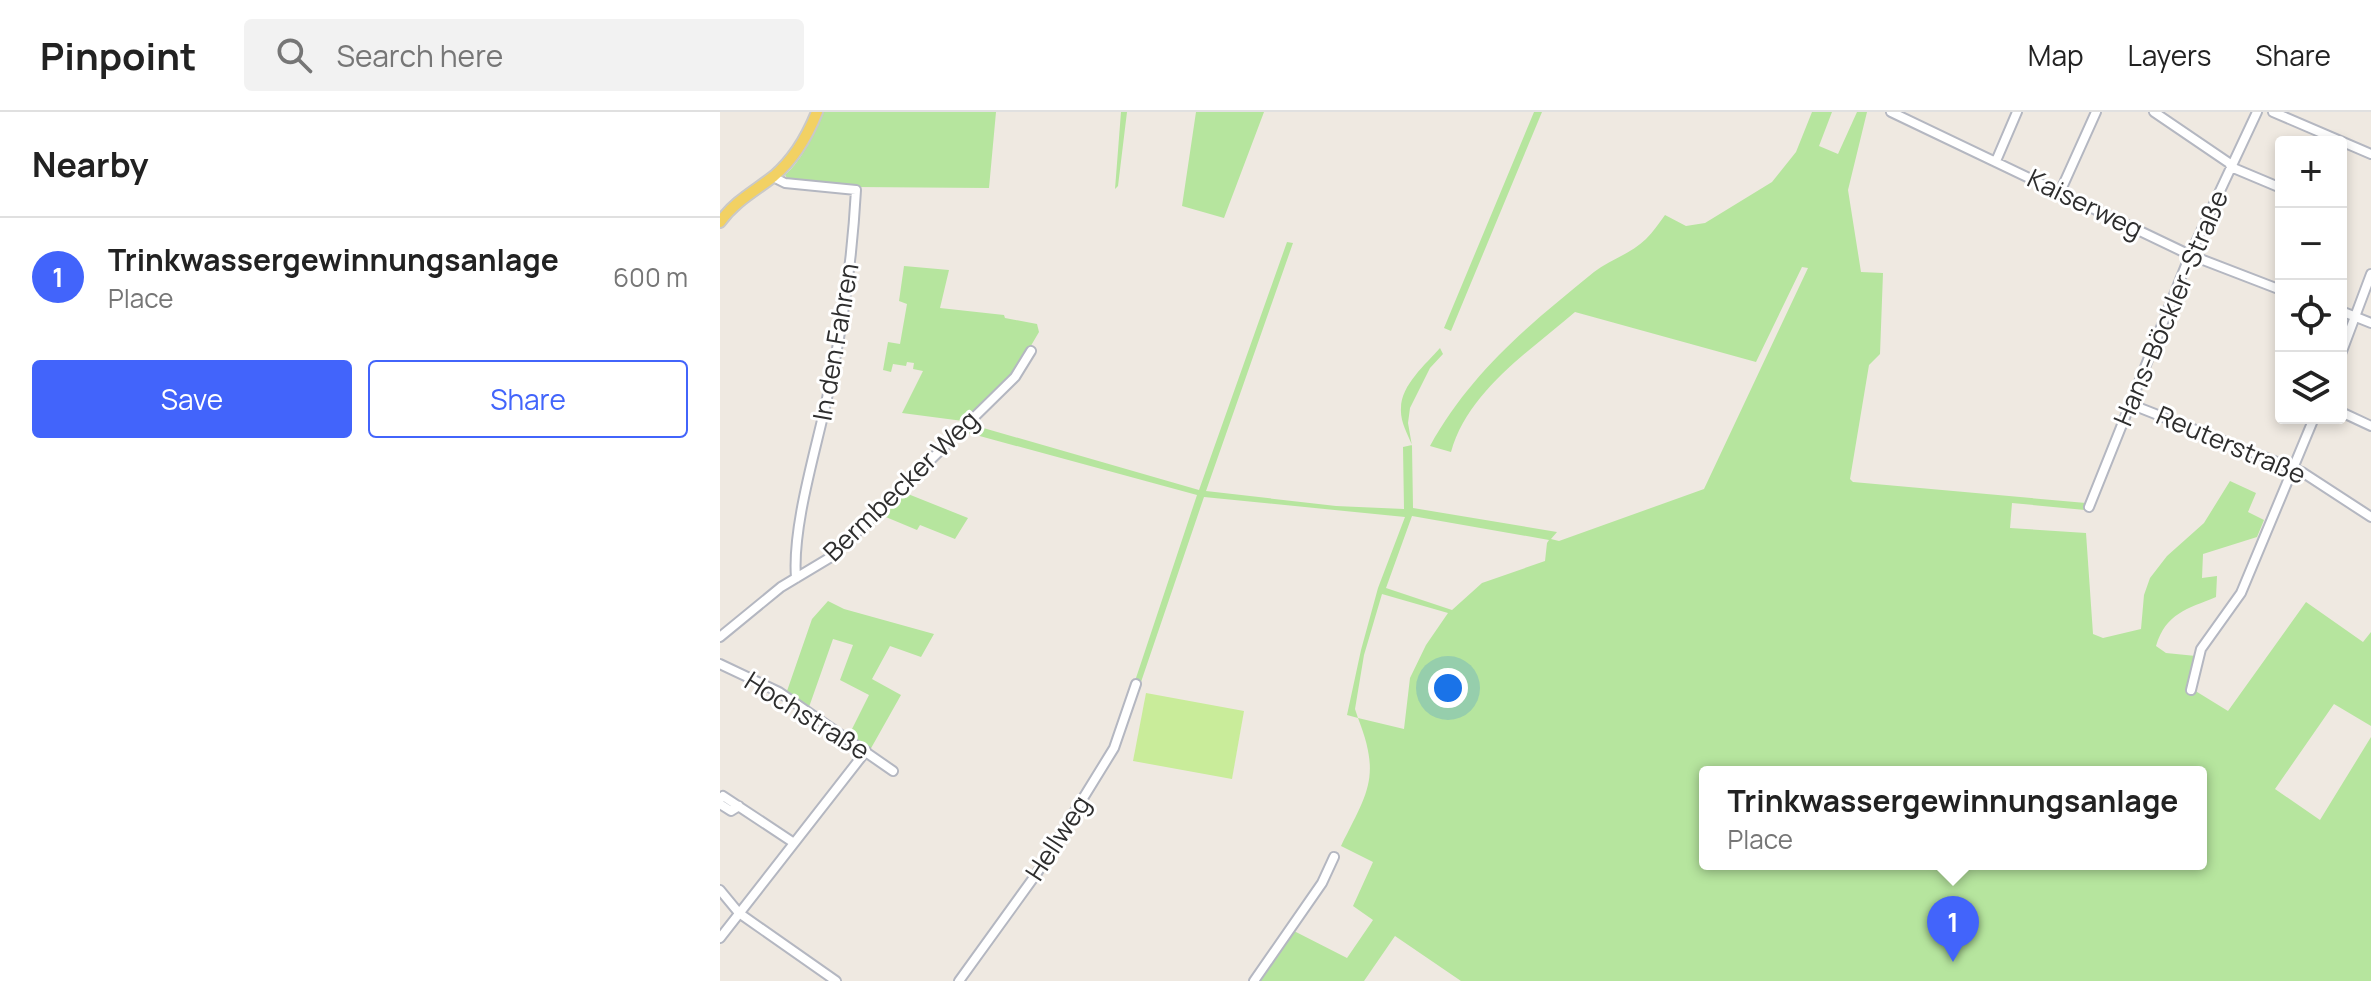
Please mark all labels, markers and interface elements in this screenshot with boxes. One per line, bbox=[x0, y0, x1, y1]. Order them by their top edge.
search box bbox=[244, 19, 804, 91]
text: Pinpoint bbox=[40, 29, 196, 81]
icon: search bbox=[272, 33, 316, 77]
text: Search here bbox=[336, 35, 503, 76]
text: Map bbox=[2028, 36, 2084, 74]
text: Layers bbox=[2128, 36, 2211, 74]
text: Share bbox=[2255, 36, 2331, 74]
map controls bbox=[2275, 136, 2347, 424]
button: + bbox=[2275, 136, 2347, 208]
text: Nearby bbox=[32, 141, 148, 187]
street label: Kaiserweg bbox=[2022, 160, 2149, 247]
street label: Hans-Böckler-Straße bbox=[2104, 184, 2236, 431]
button: − bbox=[2275, 208, 2347, 280]
text: Trinkwassergewinnungsanlage bbox=[108, 239, 559, 280]
text: 1 bbox=[52, 259, 64, 295]
text: 600 m bbox=[613, 259, 688, 295]
street label: In den Fahren bbox=[803, 260, 867, 423]
text: Place bbox=[108, 280, 173, 316]
button: locate bbox=[2275, 280, 2347, 352]
button: layers bbox=[2275, 352, 2347, 424]
button: Save bbox=[32, 360, 352, 438]
button: Share bbox=[368, 360, 688, 438]
street label: Reuterstraße bbox=[2151, 396, 2312, 492]
street label: Bermbecker Weg bbox=[815, 402, 986, 569]
street label: Hochstraße bbox=[738, 662, 877, 768]
your location bbox=[1428, 668, 1468, 708]
popup bbox=[1699, 766, 2207, 870]
text: Trinkwassergewinnungsanlage bbox=[1728, 780, 2178, 821]
street label: Hellweg bbox=[1016, 788, 1098, 887]
text: Place bbox=[1728, 821, 1793, 857]
pin: 1 bbox=[1927, 896, 1979, 962]

